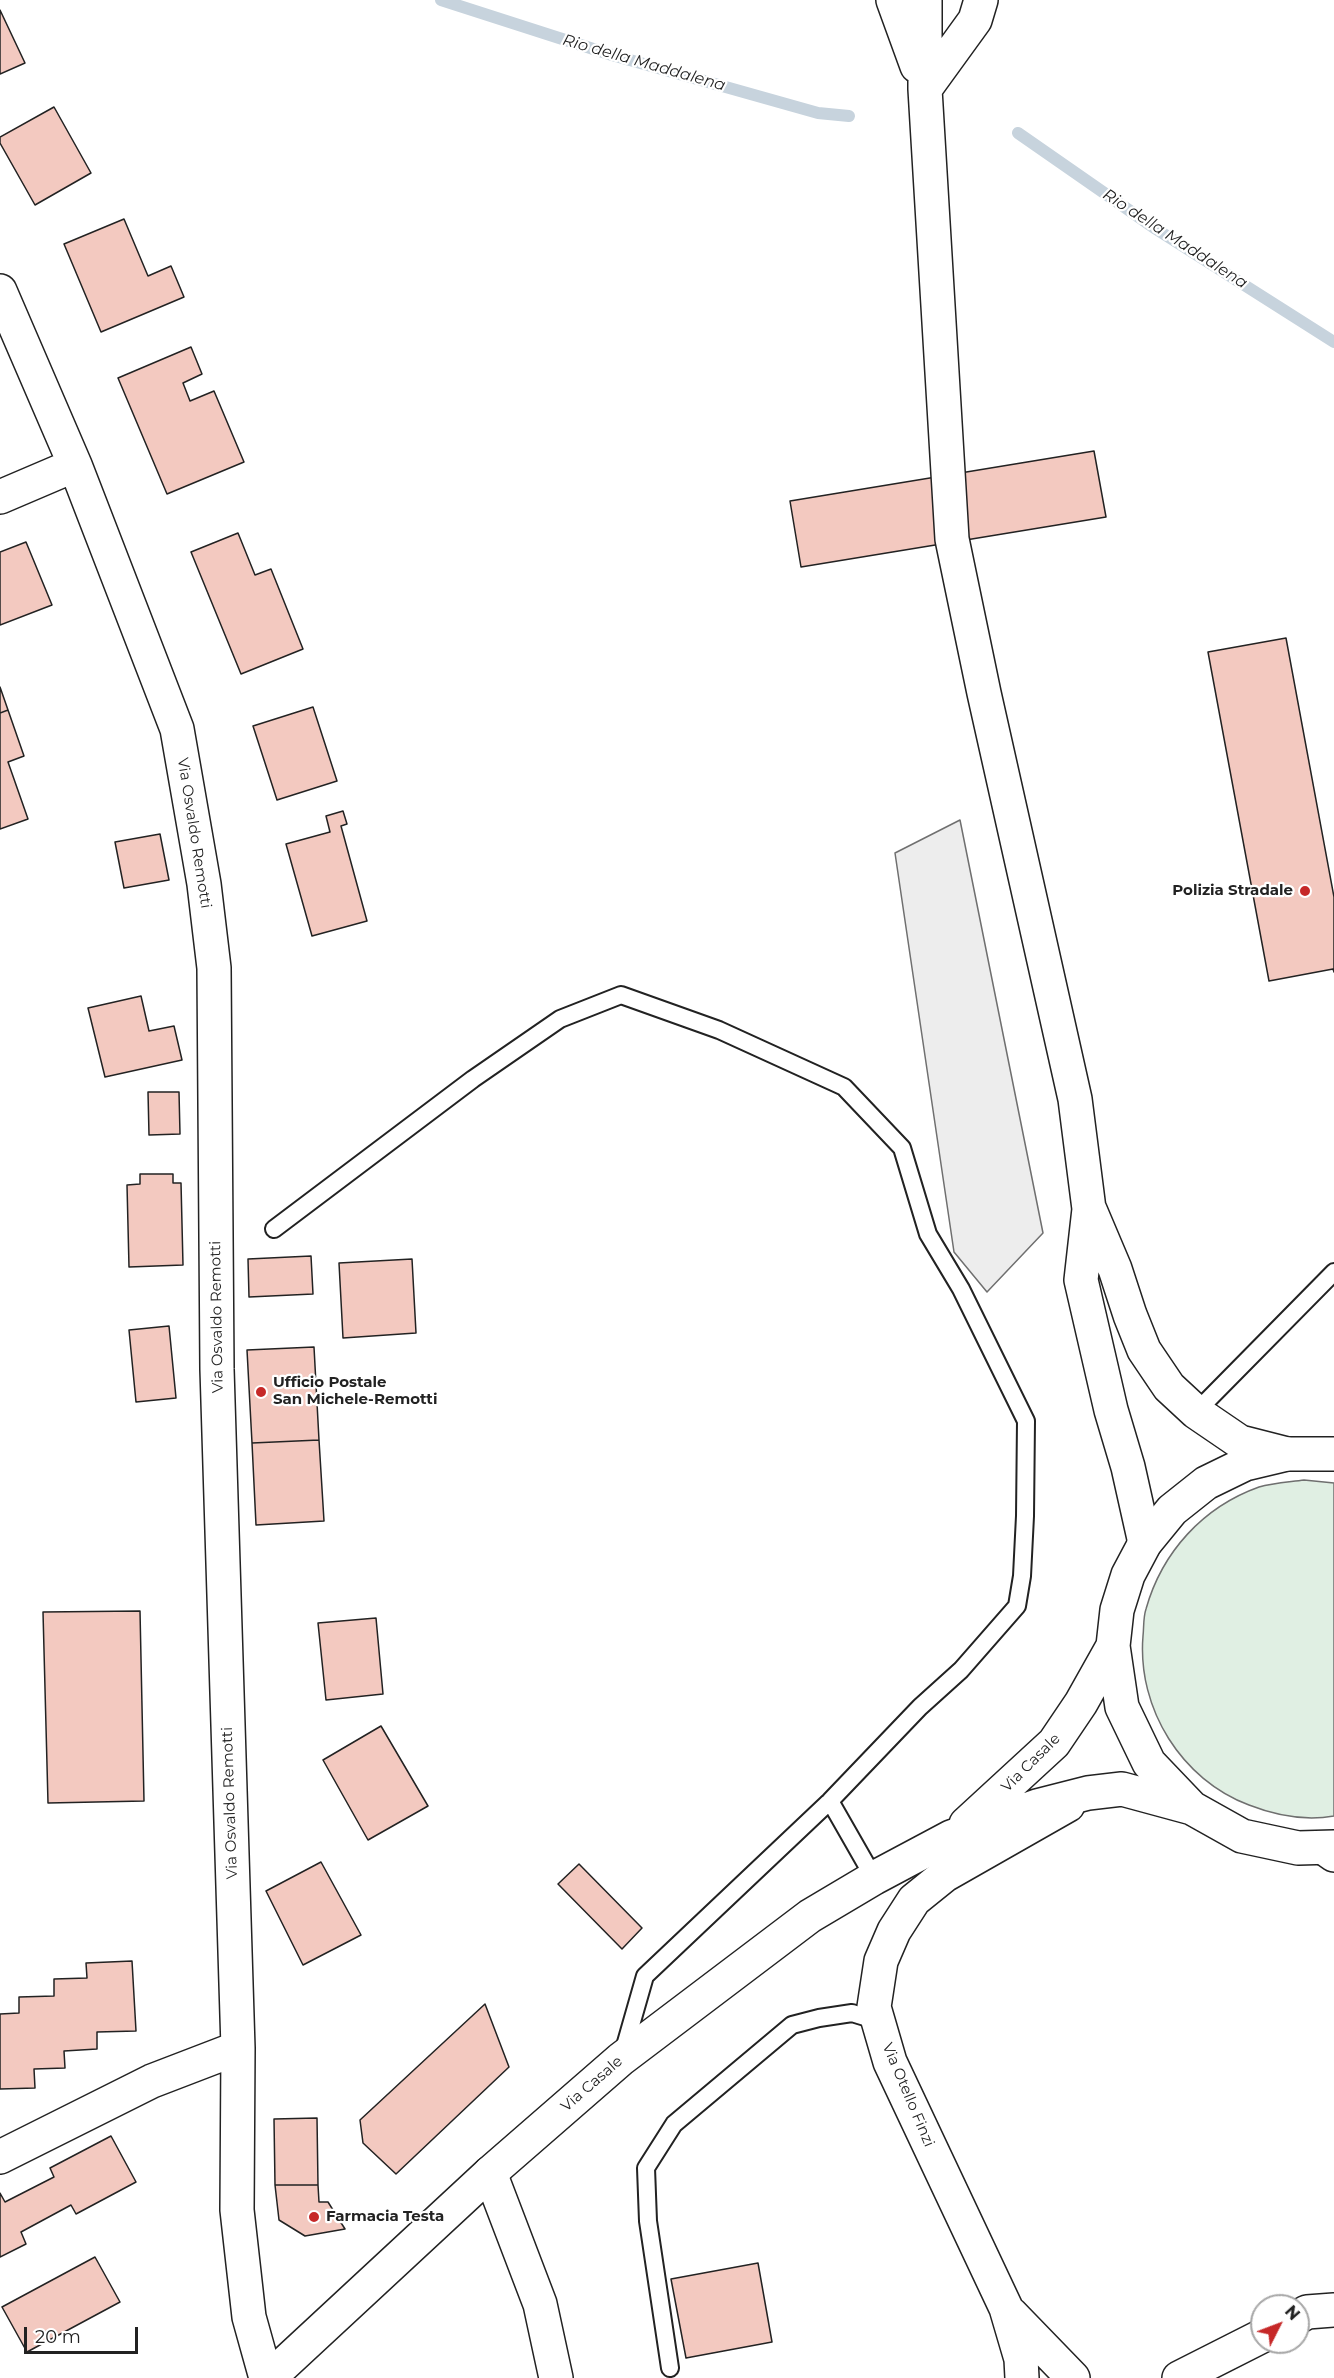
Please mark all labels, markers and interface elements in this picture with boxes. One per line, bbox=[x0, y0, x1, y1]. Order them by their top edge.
water label: Rio della Maddalena bbox=[560, 31, 728, 95]
water label: Rio della Maddalena bbox=[1099, 185, 1251, 293]
street label: Via Osvaldo Remotti bbox=[173, 756, 215, 910]
place label: Polizia Stradale bbox=[1172, 882, 1293, 900]
marker: Polizia Stradale bbox=[1298, 884, 1312, 898]
street label: Via Osvaldo Remotti bbox=[207, 1241, 227, 1393]
place label: Ufficio Postale San Michele-Remotti bbox=[273, 1374, 437, 1409]
marker: Ufficio Postale San Michele-Remotti bbox=[254, 1385, 268, 1399]
street label: Via Osvaldo Remotti bbox=[218, 1727, 242, 1879]
street label: Via Casale bbox=[998, 1730, 1064, 1796]
street label: Via Otello Finzi bbox=[878, 2040, 938, 2150]
street label: Via Casale bbox=[558, 2052, 626, 2116]
place label: Farmacia Testa bbox=[326, 2208, 444, 2226]
marker: Farmacia Testa bbox=[307, 2210, 321, 2224]
north arrow bbox=[1250, 2294, 1310, 2354]
text: N bbox=[1281, 2302, 1304, 2324]
scale bar bbox=[27, 2315, 141, 2353]
text: 20 m bbox=[35, 2326, 81, 2348]

